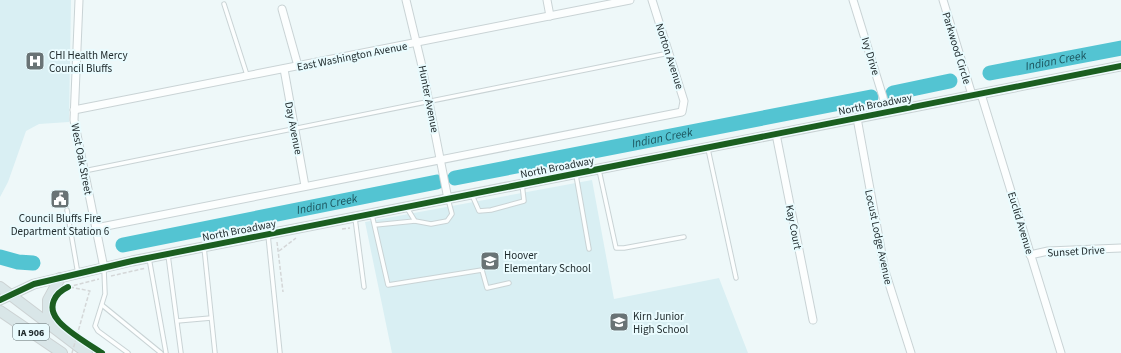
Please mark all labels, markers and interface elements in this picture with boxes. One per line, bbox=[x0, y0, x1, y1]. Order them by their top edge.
street label: Parkwood Circle bbox=[938, 10, 975, 87]
street label: Norton Avenue bbox=[652, 21, 687, 92]
street label: Ivy Drive bbox=[858, 35, 884, 78]
street label: East Washington Avenue bbox=[296, 38, 409, 75]
water label: Indian Creek bbox=[1024, 47, 1088, 75]
place label: CHI Health Mercy Council Bluffs bbox=[49, 48, 128, 76]
hospital icon: CHI Health Mercy Council Bluffs bbox=[24, 50, 46, 72]
street label: Hunter Avenue bbox=[415, 64, 442, 134]
street label: North Broadway bbox=[837, 90, 913, 119]
street label: Day Avenue bbox=[281, 100, 306, 156]
street label: West Oak Street bbox=[67, 122, 96, 196]
water label: Indian Creek bbox=[630, 124, 694, 152]
street label: North Broadway bbox=[519, 153, 595, 182]
public building icon: Council Bluffs Fire Department Station 6 bbox=[49, 188, 71, 210]
street label: Locust Lodge Avenue bbox=[861, 188, 896, 286]
water label: Indian Creek bbox=[295, 190, 359, 219]
street label: Euclid Avenue bbox=[1004, 190, 1037, 257]
street label: Kay Court bbox=[782, 204, 805, 251]
place label: Council Bluffs Fire Department Station 6 bbox=[11, 211, 110, 239]
street label: North Broadway bbox=[201, 216, 277, 245]
street label: Sunset Drive bbox=[1047, 242, 1106, 260]
place label: Hoover Elementary School bbox=[504, 248, 591, 276]
school or university icon: Hoover Elementary School bbox=[479, 250, 501, 272]
place label: Kirn Junior High School bbox=[633, 309, 688, 337]
school or university icon: Kirn Junior High School bbox=[608, 311, 630, 333]
road number: IA 906 bbox=[13, 324, 49, 340]

